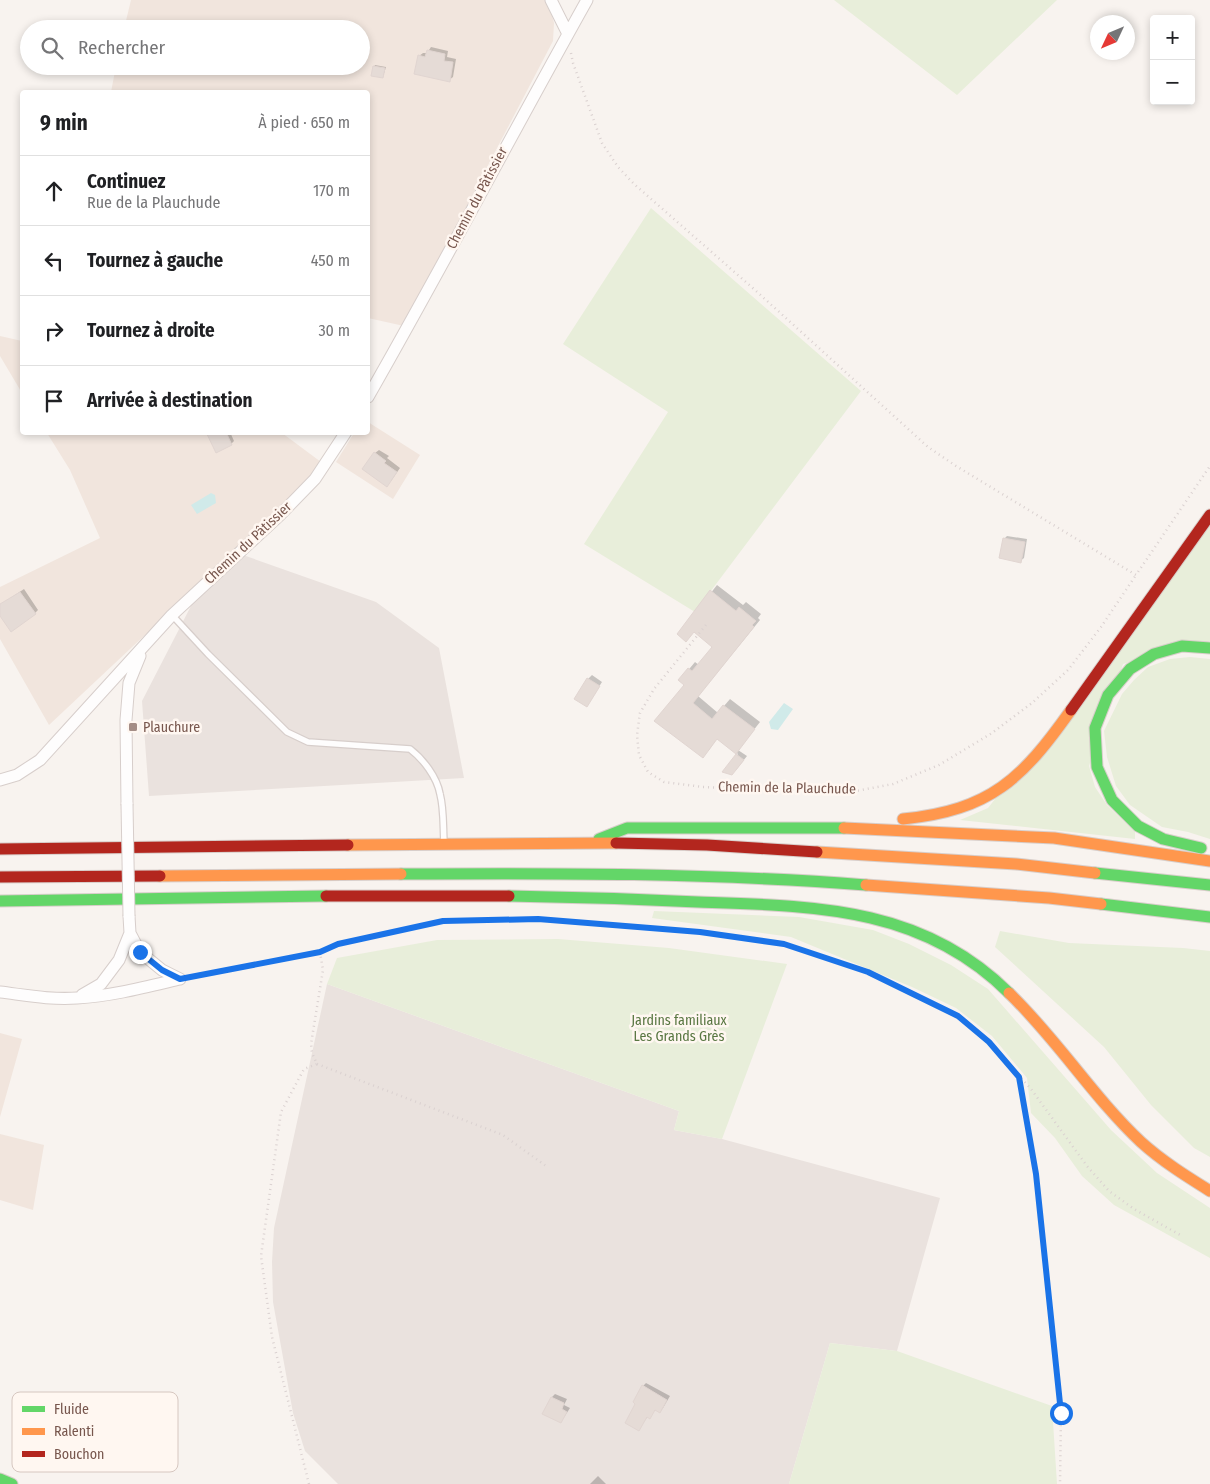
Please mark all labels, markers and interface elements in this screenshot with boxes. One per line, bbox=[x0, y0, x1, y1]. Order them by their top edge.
north arrow bbox=[1090, 15, 1135, 60]
map controls bbox=[1150, 15, 1195, 105]
button: + bbox=[1150, 15, 1195, 60]
search box bbox=[20, 20, 370, 75]
icon: search bbox=[38, 34, 66, 62]
text: Rechercher bbox=[78, 36, 165, 59]
button: − bbox=[1150, 60, 1195, 105]
text: 9 min bbox=[40, 110, 88, 136]
text: À pied · 650 m bbox=[258, 113, 350, 132]
street label: Chemin du Pâtissier bbox=[443, 144, 511, 252]
text: Continuez bbox=[87, 170, 166, 193]
icon: ahead bbox=[40, 177, 68, 205]
text: 170 m bbox=[313, 181, 350, 200]
text: Rue de la Plauchude bbox=[87, 193, 220, 212]
icon: left bbox=[40, 247, 68, 275]
text: Tournez à gauche bbox=[87, 249, 223, 272]
text: 450 m bbox=[311, 251, 350, 270]
icon: right bbox=[40, 317, 68, 345]
text: Tournez à droite bbox=[87, 319, 215, 342]
text: 30 m bbox=[318, 321, 350, 340]
icon: arrive bbox=[40, 387, 68, 415]
text: Arrivée à destination bbox=[87, 389, 253, 412]
street label: Chemin du Pâtissier bbox=[201, 498, 295, 588]
place label: Plauchure bbox=[143, 719, 200, 736]
marker: Plauchure bbox=[127, 721, 139, 733]
street label: Chemin de la Plauchude bbox=[718, 778, 856, 798]
route end bbox=[129, 941, 152, 964]
park label: Jardins familiaux Les Grands Grès bbox=[631, 1012, 728, 1045]
legend bbox=[12, 1392, 178, 1472]
text: Fluide bbox=[54, 1401, 89, 1418]
route start bbox=[1050, 1402, 1073, 1425]
text: Ralenti bbox=[54, 1423, 94, 1440]
text: Bouchon bbox=[54, 1446, 104, 1463]

